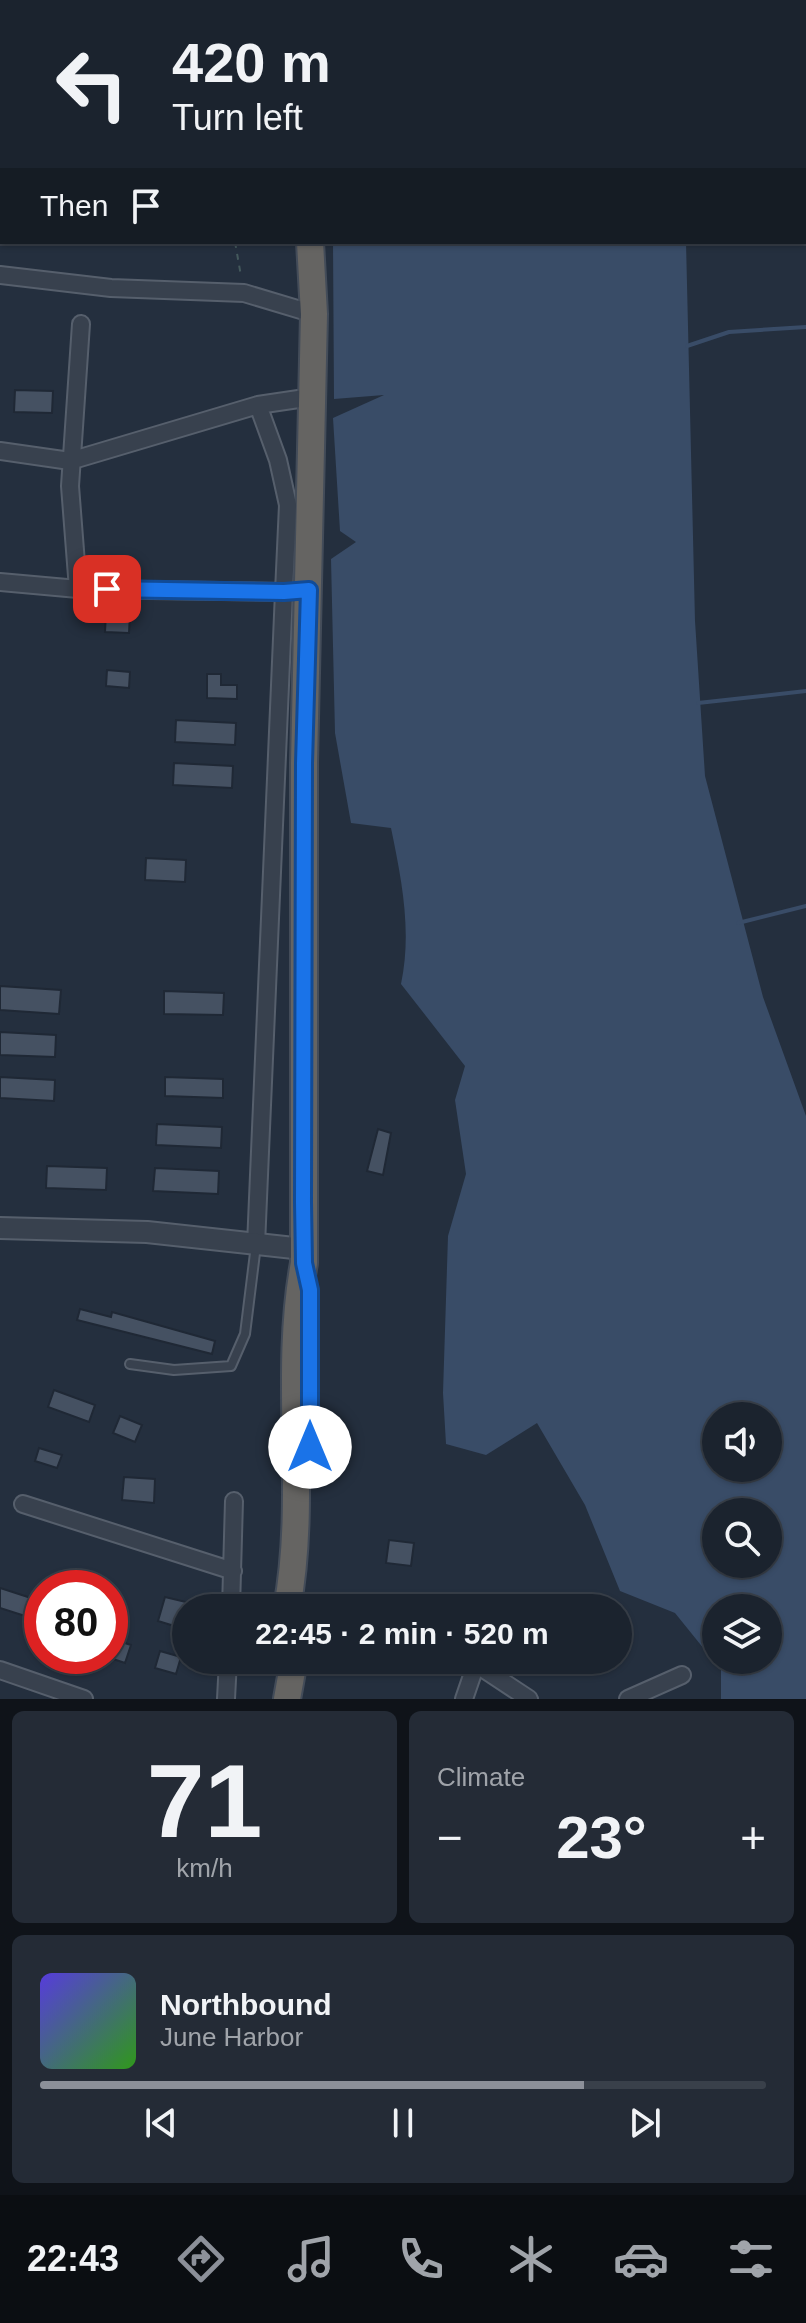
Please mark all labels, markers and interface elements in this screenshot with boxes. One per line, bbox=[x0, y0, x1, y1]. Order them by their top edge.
text: 420 m bbox=[172, 31, 331, 94]
icon: left bbox=[40, 32, 144, 136]
text: Turn left bbox=[172, 97, 303, 138]
icon: arrive bbox=[124, 184, 168, 228]
text: Then bbox=[40, 189, 108, 222]
pin bbox=[73, 555, 141, 623]
icon: arrive bbox=[85, 567, 129, 611]
map controls bbox=[702, 1402, 782, 1674]
button: sound bbox=[702, 1402, 782, 1482]
position arrow bbox=[268, 1405, 352, 1489]
button: search bbox=[702, 1498, 782, 1578]
speed limit sign: 80 bbox=[24, 1570, 128, 1674]
button: layers bbox=[702, 1594, 782, 1674]
text: 22:45 · 2 min · 520 m bbox=[255, 1617, 549, 1650]
text: 71 bbox=[147, 1743, 262, 1859]
text: Climate bbox=[437, 1762, 525, 1792]
text: 23° bbox=[556, 1804, 647, 1871]
text: − bbox=[437, 1813, 463, 1862]
text: + bbox=[740, 1813, 766, 1862]
text: km/h bbox=[176, 1853, 233, 1883]
text: Northbound bbox=[160, 1988, 332, 2021]
text: June Harbor bbox=[160, 2022, 303, 2052]
icon: previous bbox=[139, 2101, 183, 2145]
icon: pause bbox=[381, 2101, 425, 2145]
icon: next bbox=[623, 2101, 667, 2145]
icon: directions bbox=[173, 2231, 229, 2287]
icon: music bbox=[283, 2231, 339, 2287]
icon: phone bbox=[393, 2231, 449, 2287]
icon: climate bbox=[503, 2231, 559, 2287]
icon: car bbox=[613, 2231, 669, 2287]
icon: filters bbox=[723, 2231, 779, 2287]
text: 22:43 bbox=[27, 2238, 119, 2279]

